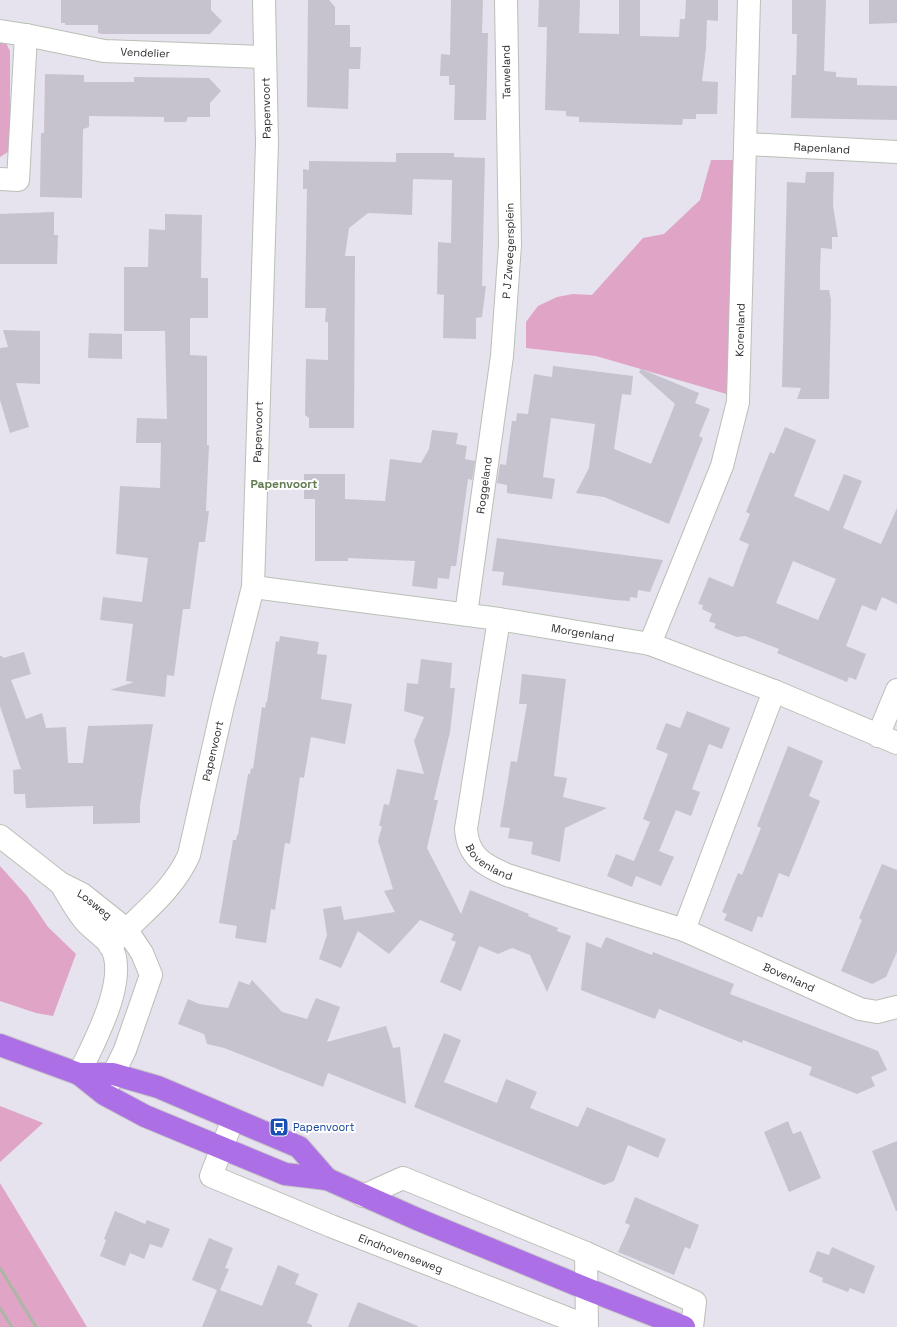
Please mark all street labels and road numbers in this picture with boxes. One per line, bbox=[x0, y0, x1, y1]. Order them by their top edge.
street label: Vendelier bbox=[120, 45, 170, 60]
street label: Tarweland bbox=[499, 45, 513, 99]
street label: Papenvoort bbox=[258, 77, 274, 139]
street label: Rapenland bbox=[793, 140, 850, 157]
street label: P J Zweegersplein bbox=[499, 203, 517, 299]
street label: Korenland bbox=[732, 303, 748, 357]
street label: Papenvoort bbox=[250, 401, 266, 463]
street label: Roggeland bbox=[473, 456, 495, 515]
street label: Morgenland bbox=[550, 621, 615, 645]
street label: Papenvoort bbox=[199, 719, 226, 782]
street label: Bovenland bbox=[463, 841, 514, 883]
street label: Losweg bbox=[75, 886, 115, 922]
street label: Bovenland bbox=[761, 959, 817, 995]
street label: Eindhovenseweg bbox=[357, 1230, 445, 1276]

